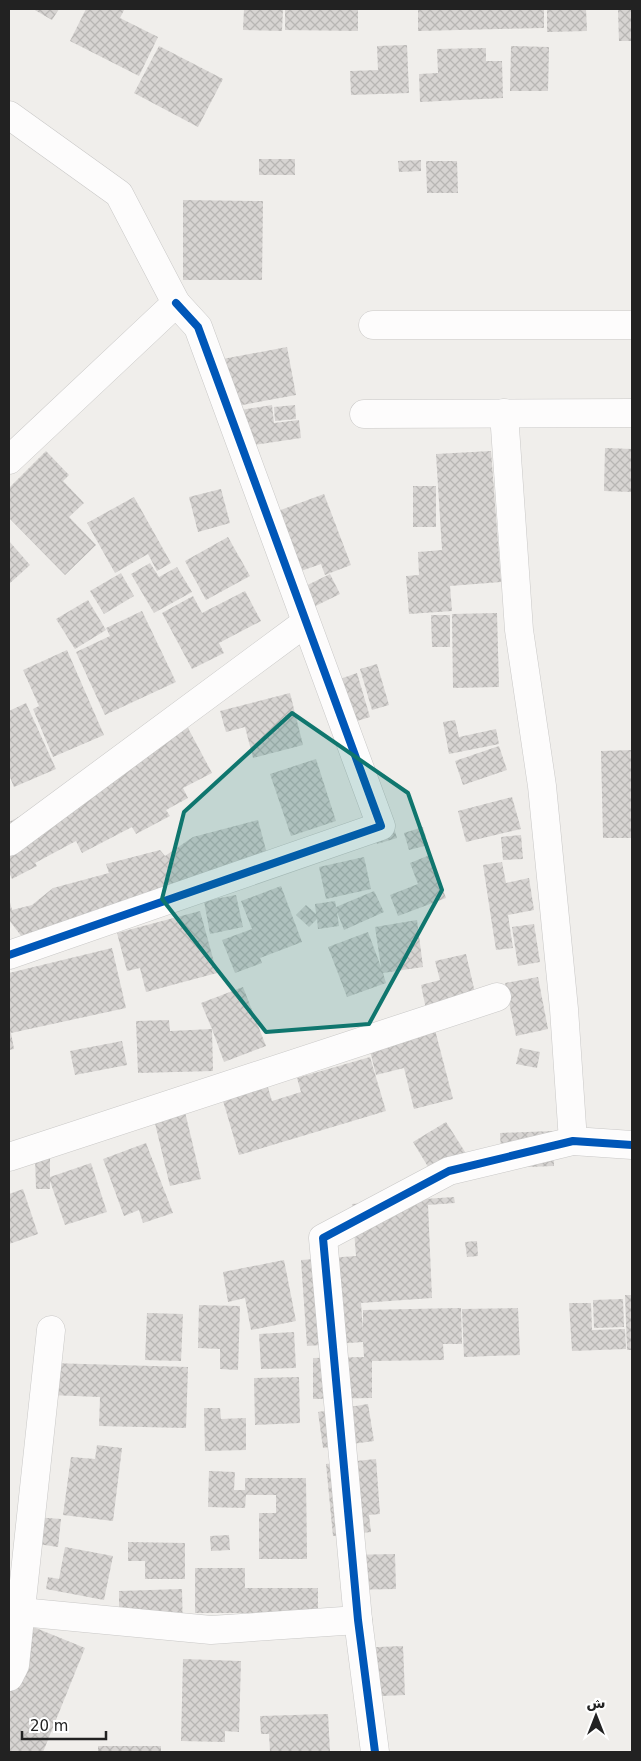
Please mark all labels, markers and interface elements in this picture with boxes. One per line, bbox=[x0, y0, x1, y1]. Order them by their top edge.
north arrow bbox=[571, 1691, 621, 1741]
text: ش bbox=[586, 1695, 606, 1711]
scale bar bbox=[22, 1708, 106, 1740]
text: 20 m bbox=[30, 1717, 68, 1735]

